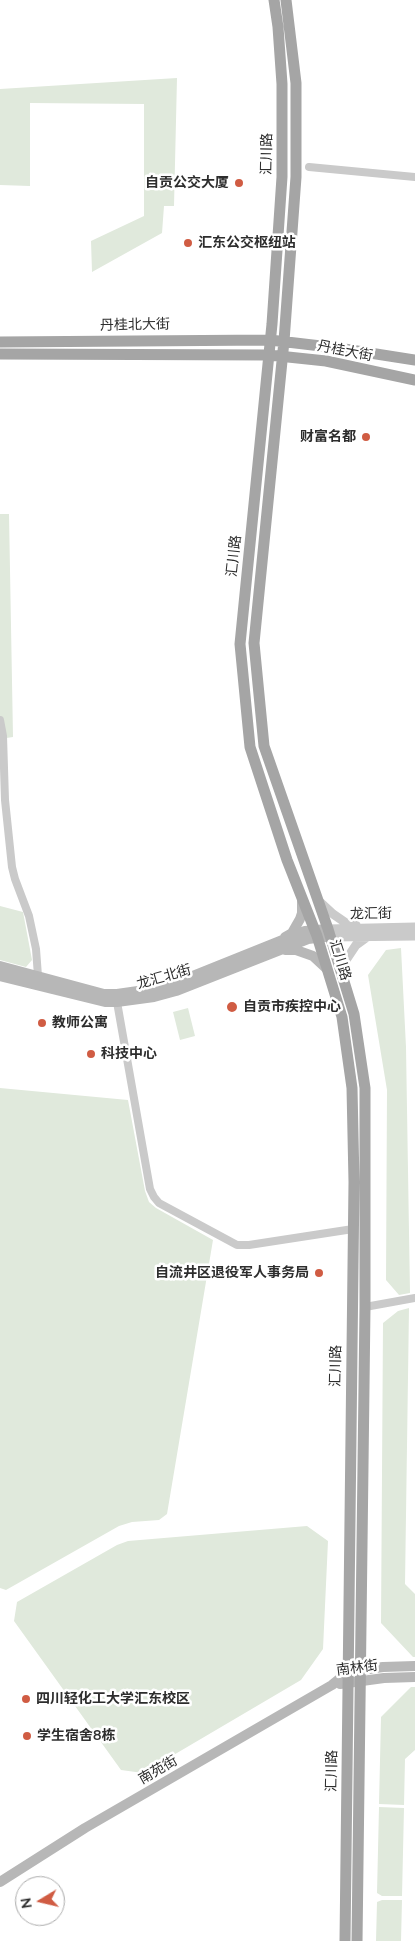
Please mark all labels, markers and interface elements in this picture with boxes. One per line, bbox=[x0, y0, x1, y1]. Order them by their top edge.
street label: 汇川路 bbox=[258, 133, 276, 175]
place label: 自贡公交大厦 bbox=[145, 175, 229, 191]
marker: 自贡公交大厦 bbox=[233, 177, 245, 189]
place label: 汇东公交枢纽站 bbox=[198, 235, 296, 251]
marker: 汇东公交枢纽站 bbox=[182, 237, 194, 249]
street label: 丹桂北大街 bbox=[100, 316, 170, 334]
street label: 丹桂大街 bbox=[316, 337, 374, 365]
place label: 财富名都 bbox=[300, 429, 356, 445]
marker: 财富名都 bbox=[360, 431, 372, 443]
street label: 汇川路 bbox=[223, 534, 245, 578]
street label: 龙汇街 bbox=[350, 905, 392, 923]
street label: 汇川路 bbox=[326, 937, 354, 983]
street label: 龙汇北街 bbox=[135, 961, 193, 993]
place label: 自贡市疾控中心 bbox=[243, 999, 341, 1015]
marker: 自贡市疾控中心 bbox=[225, 1000, 239, 1014]
place label: 教师公寓 bbox=[52, 1015, 108, 1031]
marker: 教师公寓 bbox=[36, 1017, 48, 1029]
place label: 科技中心 bbox=[101, 1046, 157, 1062]
marker: 科技中心 bbox=[85, 1048, 97, 1060]
place label: 自流井区退役军人事务局 bbox=[155, 1265, 309, 1281]
marker: 自流井区退役军人事务局 bbox=[313, 1267, 325, 1279]
street label: 汇川路 bbox=[327, 1345, 345, 1387]
street label: 南林街 bbox=[335, 1657, 379, 1679]
place label: 四川轻化工大学汇东校区 bbox=[36, 1691, 190, 1707]
marker: 四川轻化工大学汇东校区 bbox=[20, 1693, 32, 1705]
place label: 学生宿舍8栋 bbox=[37, 1728, 115, 1744]
marker: 学生宿舍8栋 bbox=[21, 1730, 33, 1742]
street label: 汇川路 bbox=[323, 1750, 341, 1792]
street label: 南苑街 bbox=[136, 1752, 180, 1788]
north arrow bbox=[15, 1876, 65, 1926]
text: N bbox=[16, 1897, 36, 1910]

